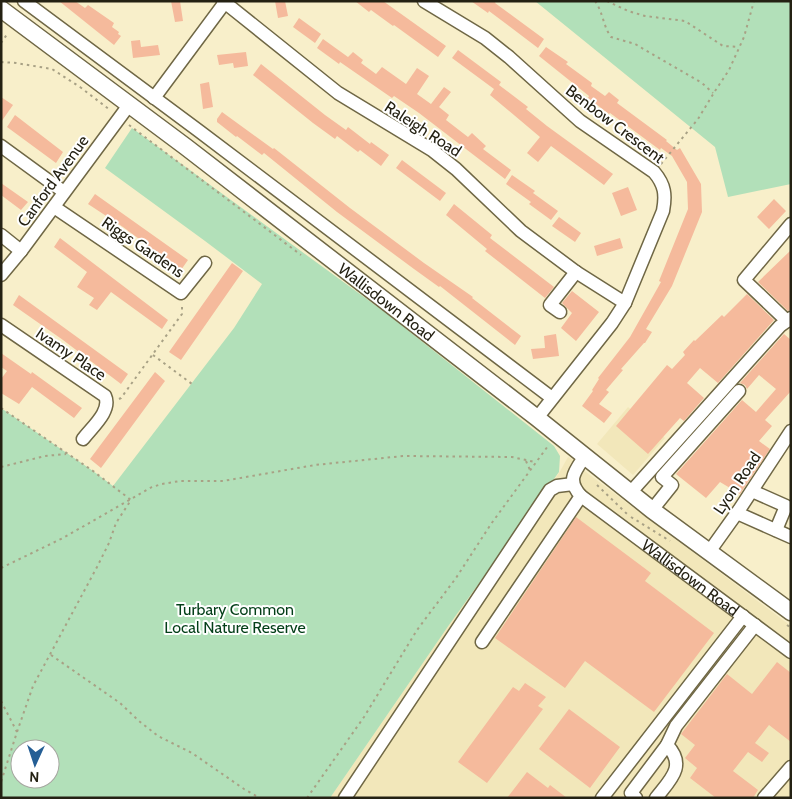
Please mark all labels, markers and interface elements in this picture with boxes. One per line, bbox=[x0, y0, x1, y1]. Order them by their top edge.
street label: Benbow Crescent bbox=[562, 81, 668, 168]
street label: Raleigh Road bbox=[381, 97, 465, 161]
street label: Canford Avenue bbox=[13, 132, 93, 230]
street label: Riggs Gardens bbox=[98, 213, 188, 282]
street label: Wallisdown Road bbox=[335, 259, 438, 345]
street label: Ivamy Place bbox=[32, 324, 110, 384]
street label: Lyon Road bbox=[709, 448, 765, 518]
street label: Wallisdown Road bbox=[638, 535, 743, 620]
park label: Turbary Common Local Nature Reserve bbox=[164, 600, 306, 637]
north arrow bbox=[10, 739, 60, 789]
text: N bbox=[29, 768, 40, 786]

